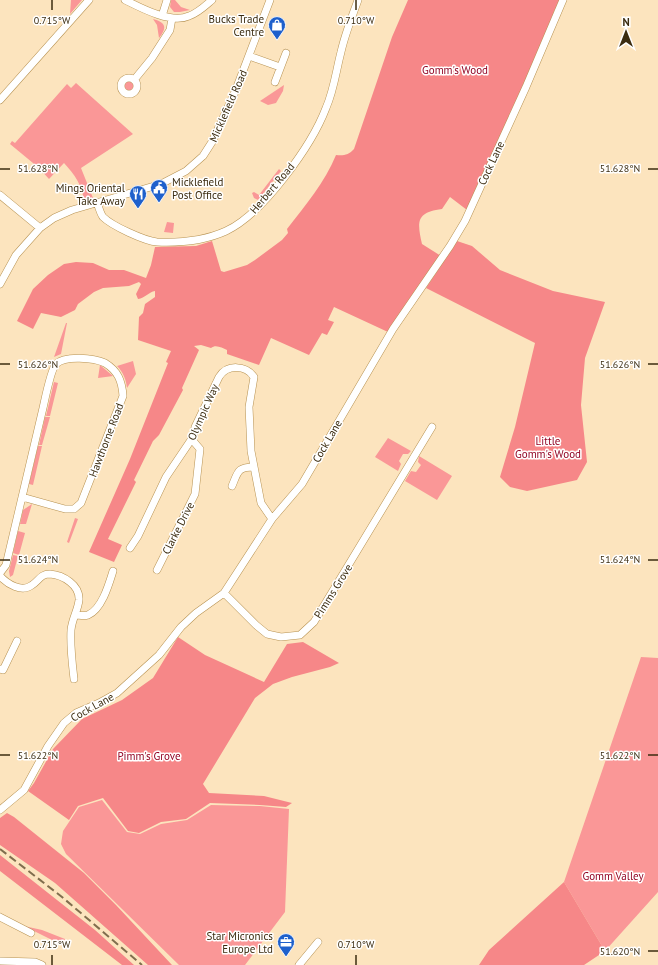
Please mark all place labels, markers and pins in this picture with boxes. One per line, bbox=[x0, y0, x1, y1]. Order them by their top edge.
place label: Bucks Trade Centre bbox=[209, 12, 264, 39]
shop icon: Bucks Trade Centre bbox=[267, 15, 287, 40]
place label: Micklefield Post Office bbox=[172, 175, 223, 202]
public building icon: Micklefield Post Office bbox=[149, 178, 169, 203]
place label: Mings Oriental Take Away bbox=[56, 181, 126, 208]
restaurant icon: Mings Oriental Take Away bbox=[128, 184, 148, 209]
place label: Star Micronics Europe Ltd bbox=[206, 929, 273, 956]
office icon: Star Micronics Europe Ltd bbox=[276, 932, 296, 957]

